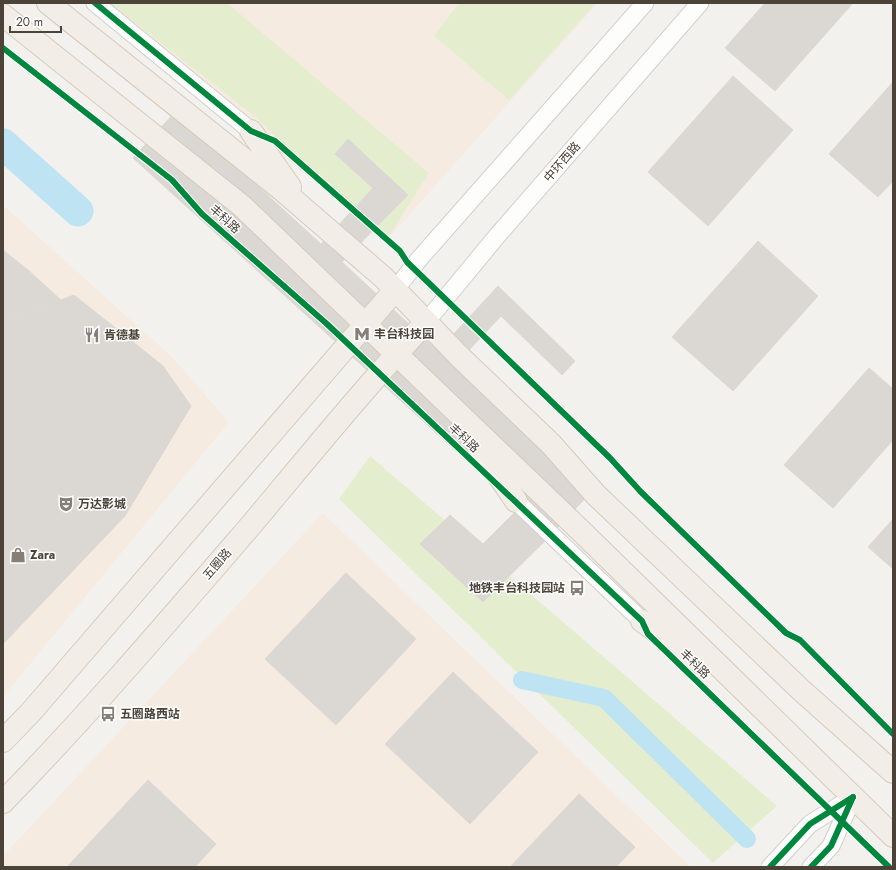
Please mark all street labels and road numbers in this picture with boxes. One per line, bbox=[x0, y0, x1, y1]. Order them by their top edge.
street label: 中环西路 bbox=[539, 138, 585, 186]
street label: 丰科路 bbox=[206, 200, 244, 238]
street label: 丰科路 bbox=[445, 419, 483, 457]
street label: 五圈路 bbox=[198, 545, 236, 583]
street label: 丰科路 bbox=[676, 645, 714, 683]

